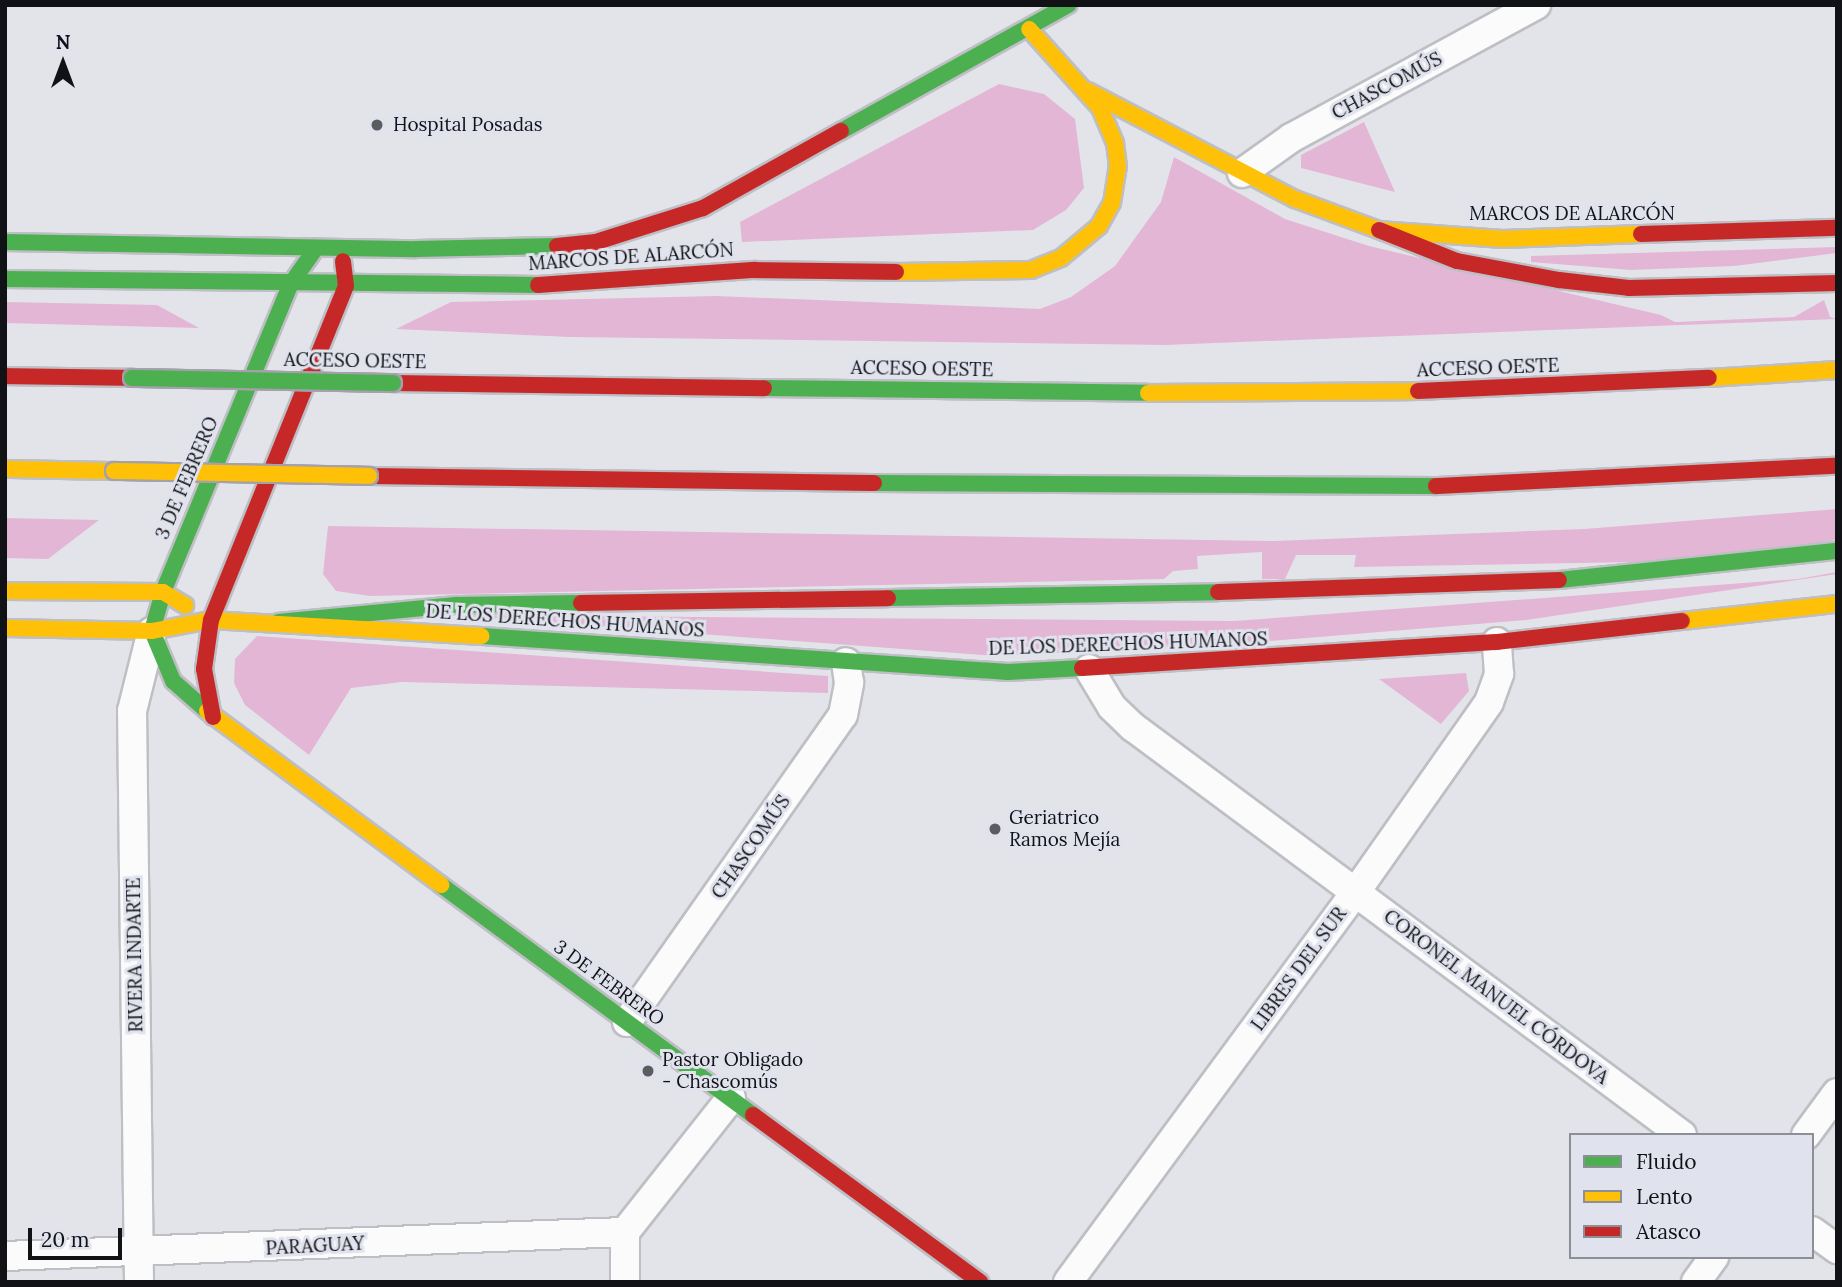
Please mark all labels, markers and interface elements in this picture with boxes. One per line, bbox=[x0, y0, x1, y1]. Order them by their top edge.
north arrow bbox=[28, 28, 98, 98]
text: N bbox=[56, 30, 70, 54]
street label: CHASCOMÚS bbox=[1328, 47, 1446, 125]
place label: Hospital Posadas bbox=[393, 114, 543, 136]
marker: Hospital Posadas bbox=[367, 115, 387, 135]
street label: MARCOS DE ALARCÓN bbox=[1469, 203, 1675, 225]
street label: MARCOS DE ALARCÓN bbox=[528, 238, 734, 276]
street label: ACCESO OESTE bbox=[284, 348, 426, 374]
street label: ACCESO OESTE bbox=[1416, 354, 1560, 382]
street label: ACCESO OESTE bbox=[851, 356, 993, 382]
street label: 3 DE FEBRERO bbox=[151, 413, 223, 543]
street label: DE LOS DERECHOS HUMANOS bbox=[425, 600, 705, 642]
street label: DE LOS DERECHOS HUMANOS bbox=[988, 628, 1268, 660]
street label: CHASCOMÚS bbox=[707, 791, 795, 903]
place label: Geriatrico Ramos Mejía bbox=[1009, 807, 1120, 851]
marker: Geriatrico Ramos Mejía bbox=[987, 821, 1003, 837]
street label: RIVERA INDARTE bbox=[122, 877, 148, 1033]
street label: LIBRES DEL SUR bbox=[1246, 903, 1352, 1035]
street label: CORONEL MANUEL CÓRDOVA bbox=[1379, 905, 1613, 1089]
street label: 3 DE FEBRERO bbox=[549, 935, 669, 1031]
place label: Pastor Obligado - Chascomús bbox=[662, 1049, 803, 1093]
marker: Pastor Obligado - Chascomús bbox=[640, 1063, 656, 1079]
legend bbox=[1569, 1133, 1814, 1259]
text: Fluido bbox=[1636, 1148, 1697, 1175]
text: Lento bbox=[1636, 1183, 1693, 1210]
scale bar bbox=[32, 1214, 126, 1258]
text: Atasco bbox=[1636, 1218, 1701, 1245]
text: 20 m bbox=[41, 1226, 90, 1253]
street label: PARAGUAY bbox=[265, 1232, 365, 1260]

